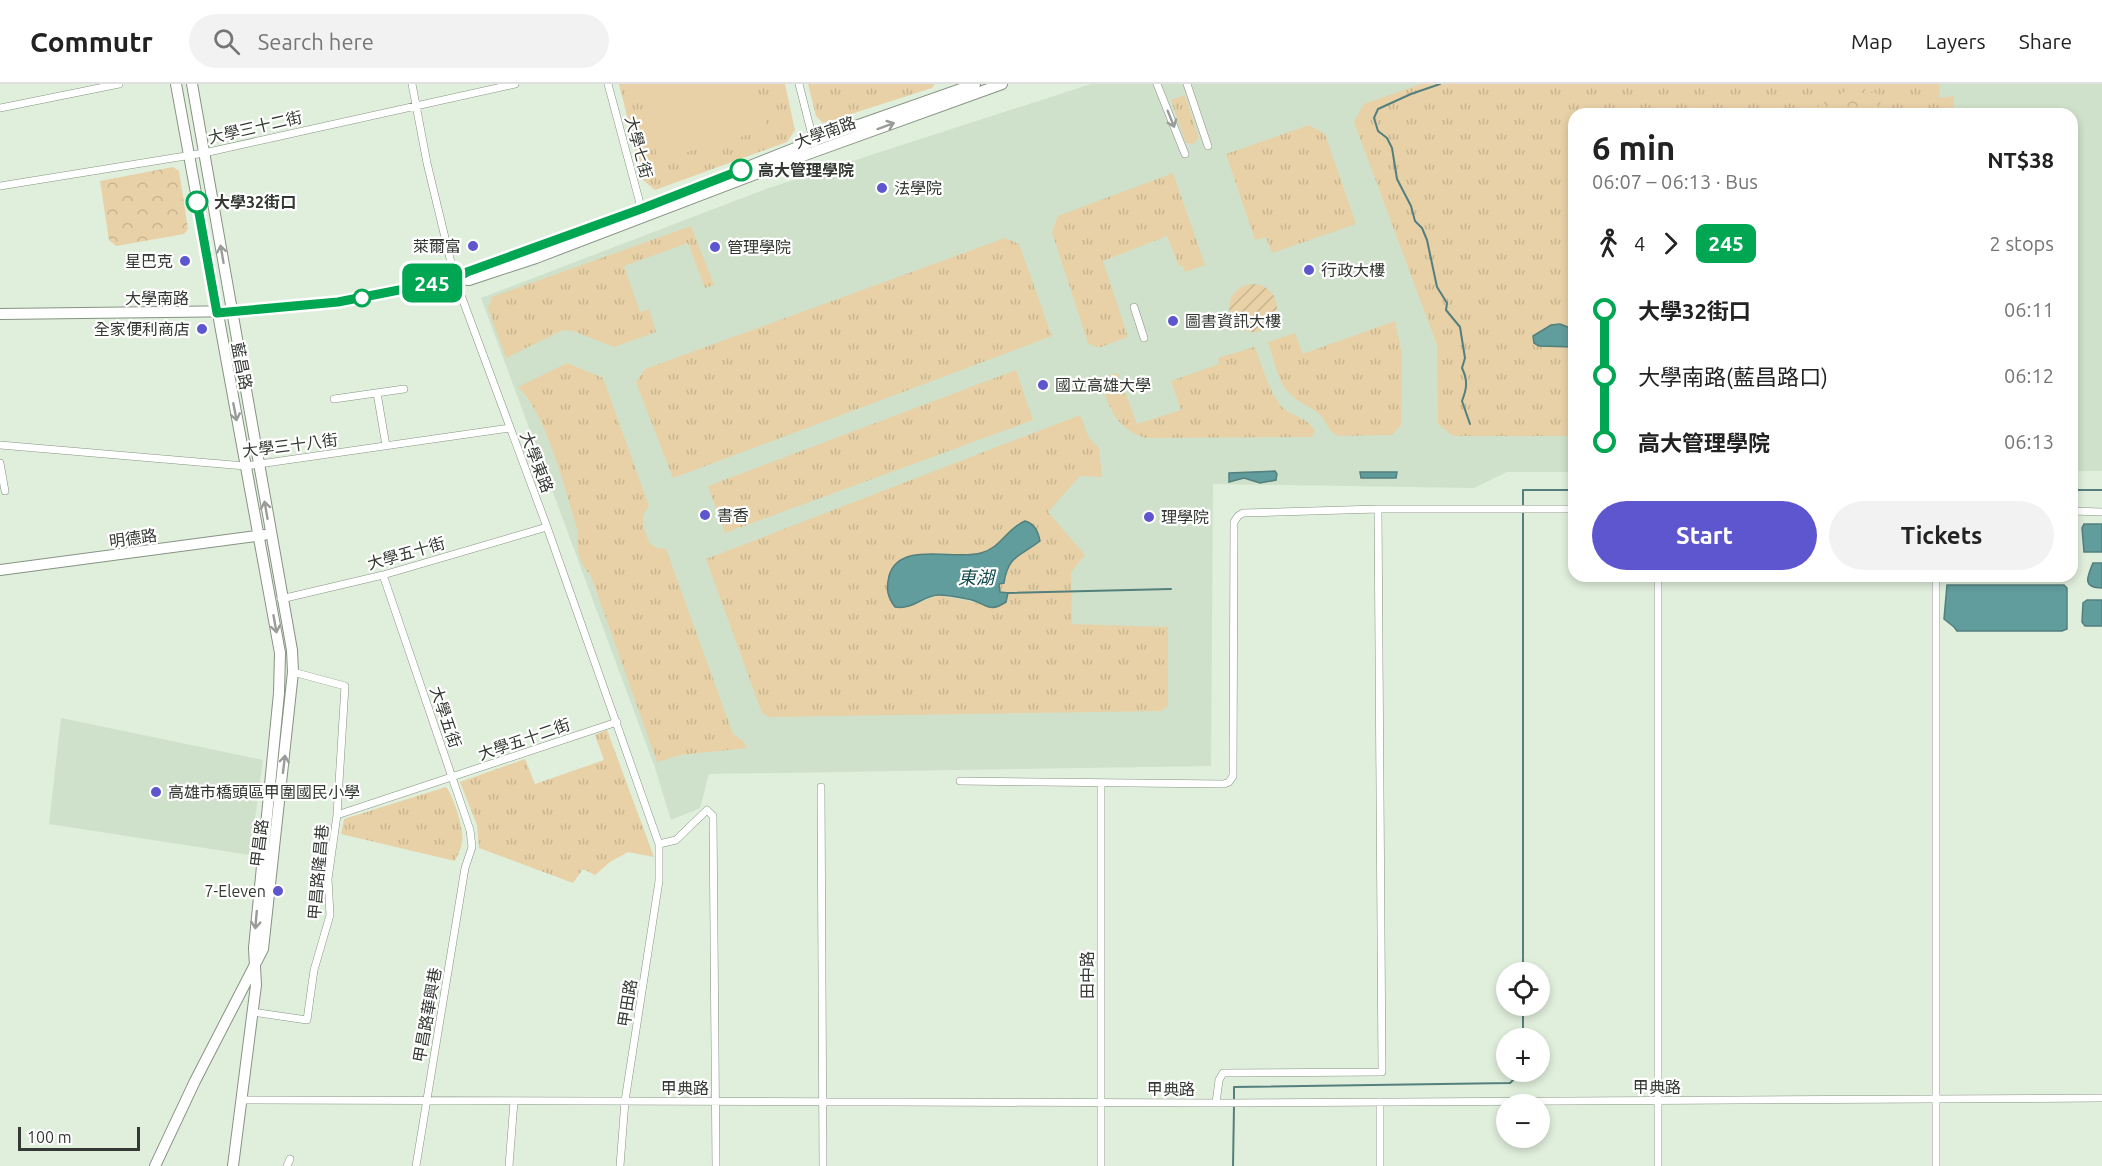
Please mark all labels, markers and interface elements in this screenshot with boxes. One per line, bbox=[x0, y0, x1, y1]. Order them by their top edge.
search box bbox=[189, 14, 609, 68]
icon: search bbox=[210, 25, 243, 58]
text: Commutr bbox=[30, 26, 153, 57]
text: Search here bbox=[258, 29, 374, 54]
text: Map bbox=[1851, 29, 1892, 53]
text: Layers bbox=[1925, 29, 1986, 53]
text: Share bbox=[2019, 29, 2072, 53]
street label: 大學三十二街 bbox=[206, 107, 304, 147]
one-way arrow bbox=[1167, 109, 1178, 128]
street label: 大學南路 bbox=[792, 113, 858, 151]
street label: 大學七街 bbox=[622, 114, 656, 180]
one-way arrow bbox=[876, 120, 894, 131]
text: 6 min bbox=[1592, 129, 1675, 166]
text: NT$38 bbox=[1987, 147, 2054, 172]
marker: 高大管理學院 bbox=[730, 159, 752, 181]
place label: 高大管理學院 bbox=[758, 161, 854, 179]
text: 06:07 – 06:13 · Bus bbox=[1592, 170, 1758, 193]
place label: 法學院 bbox=[894, 179, 942, 197]
marker: 法學院 bbox=[875, 181, 889, 195]
marker: 大學32街口 bbox=[186, 191, 208, 213]
place label: 大學32街口 bbox=[214, 193, 296, 211]
icon: walk bbox=[1592, 227, 1625, 260]
icon: forward bbox=[1654, 227, 1687, 260]
text: 245 bbox=[1708, 231, 1744, 255]
text: 4 bbox=[1634, 232, 1645, 255]
text: 2 stops bbox=[1990, 232, 2054, 255]
place label: 萊爾富 bbox=[413, 237, 461, 255]
place label: 管理學院 bbox=[727, 238, 791, 256]
marker: 萊爾富 bbox=[466, 239, 480, 253]
marker: 管理學院 bbox=[708, 240, 722, 254]
one-way arrow bbox=[216, 245, 227, 265]
place label: 星巴克 bbox=[125, 252, 173, 270]
marker: 星巴克 bbox=[178, 254, 192, 268]
place label: 行政大樓 bbox=[1321, 261, 1385, 279]
marker: 行政大樓 bbox=[1302, 263, 1316, 277]
line badge: 245 bbox=[398, 264, 466, 302]
text: 245 bbox=[414, 271, 450, 295]
street label: 大學南路 bbox=[125, 289, 189, 307]
unlabelled marker bbox=[353, 289, 371, 307]
text: 大學32街口 bbox=[1638, 298, 1751, 323]
text: 06:11 bbox=[2004, 298, 2054, 321]
place label: 圖書資訊大樓 bbox=[1185, 312, 1281, 330]
marker: 圖書資訊大樓 bbox=[1166, 314, 1180, 328]
place label: 全家便利商店 bbox=[94, 320, 190, 338]
marker: 全家便利商店 bbox=[195, 322, 209, 336]
street label: 藍昌路 bbox=[229, 341, 255, 391]
text: 大學南路(藍昌路口) bbox=[1638, 364, 1828, 389]
text: 06:12 bbox=[2004, 364, 2054, 387]
place label: 國立高雄大學 bbox=[1055, 376, 1151, 394]
marker: 國立高雄大學 bbox=[1036, 378, 1050, 392]
one-way arrow bbox=[230, 401, 241, 421]
street label: 大學東路 bbox=[517, 429, 557, 495]
street label: 大學三十八街 bbox=[241, 430, 339, 460]
text: 高大管理學院 bbox=[1638, 430, 1770, 455]
text: 06:13 bbox=[2004, 430, 2054, 453]
one-way arrow bbox=[261, 501, 272, 520]
button: Start bbox=[1592, 501, 1817, 570]
button: Tickets bbox=[1829, 501, 2054, 570]
place label: 書香 bbox=[717, 506, 749, 524]
marker: 書香 bbox=[698, 508, 712, 522]
place label: 理學院 bbox=[1161, 508, 1209, 526]
marker: 理學院 bbox=[1142, 510, 1156, 524]
street label: 明德路 bbox=[108, 526, 158, 550]
street label: 大學五十街 bbox=[365, 533, 447, 573]
water label: 東湖 bbox=[958, 567, 997, 587]
one-way arrow bbox=[270, 614, 281, 633]
street label: 大學五街 bbox=[427, 684, 465, 750]
street label: 大學五十二街 bbox=[476, 715, 572, 763]
one-way arrow bbox=[279, 754, 290, 774]
place label: 高雄市橋頭區甲圍國民小學 bbox=[168, 783, 360, 801]
marker: 高雄市橋頭區甲圍國民小學 bbox=[149, 785, 163, 799]
street label: 甲昌路 bbox=[247, 818, 271, 868]
street label: 甲昌路隆昌巷 bbox=[305, 823, 331, 921]
place label: 7-Eleven bbox=[205, 882, 266, 900]
marker: 7-Eleven bbox=[271, 884, 285, 898]
one-way arrow bbox=[250, 910, 261, 930]
street label: 田中路 bbox=[1078, 951, 1096, 999]
map controls bbox=[1496, 962, 1550, 1148]
button: locate bbox=[1496, 962, 1550, 1016]
street label: 甲昌路華興巷 bbox=[410, 966, 444, 1064]
street label: 甲田路 bbox=[614, 978, 640, 1028]
button: + bbox=[1496, 1028, 1550, 1082]
street label: 甲典路 bbox=[1633, 1078, 1681, 1096]
street label: 甲典路 bbox=[661, 1079, 709, 1097]
street label: 甲典路 bbox=[1147, 1080, 1195, 1098]
button: − bbox=[1496, 1094, 1550, 1148]
scale bar bbox=[18, 1124, 140, 1152]
text: 100 m bbox=[27, 1128, 72, 1146]

